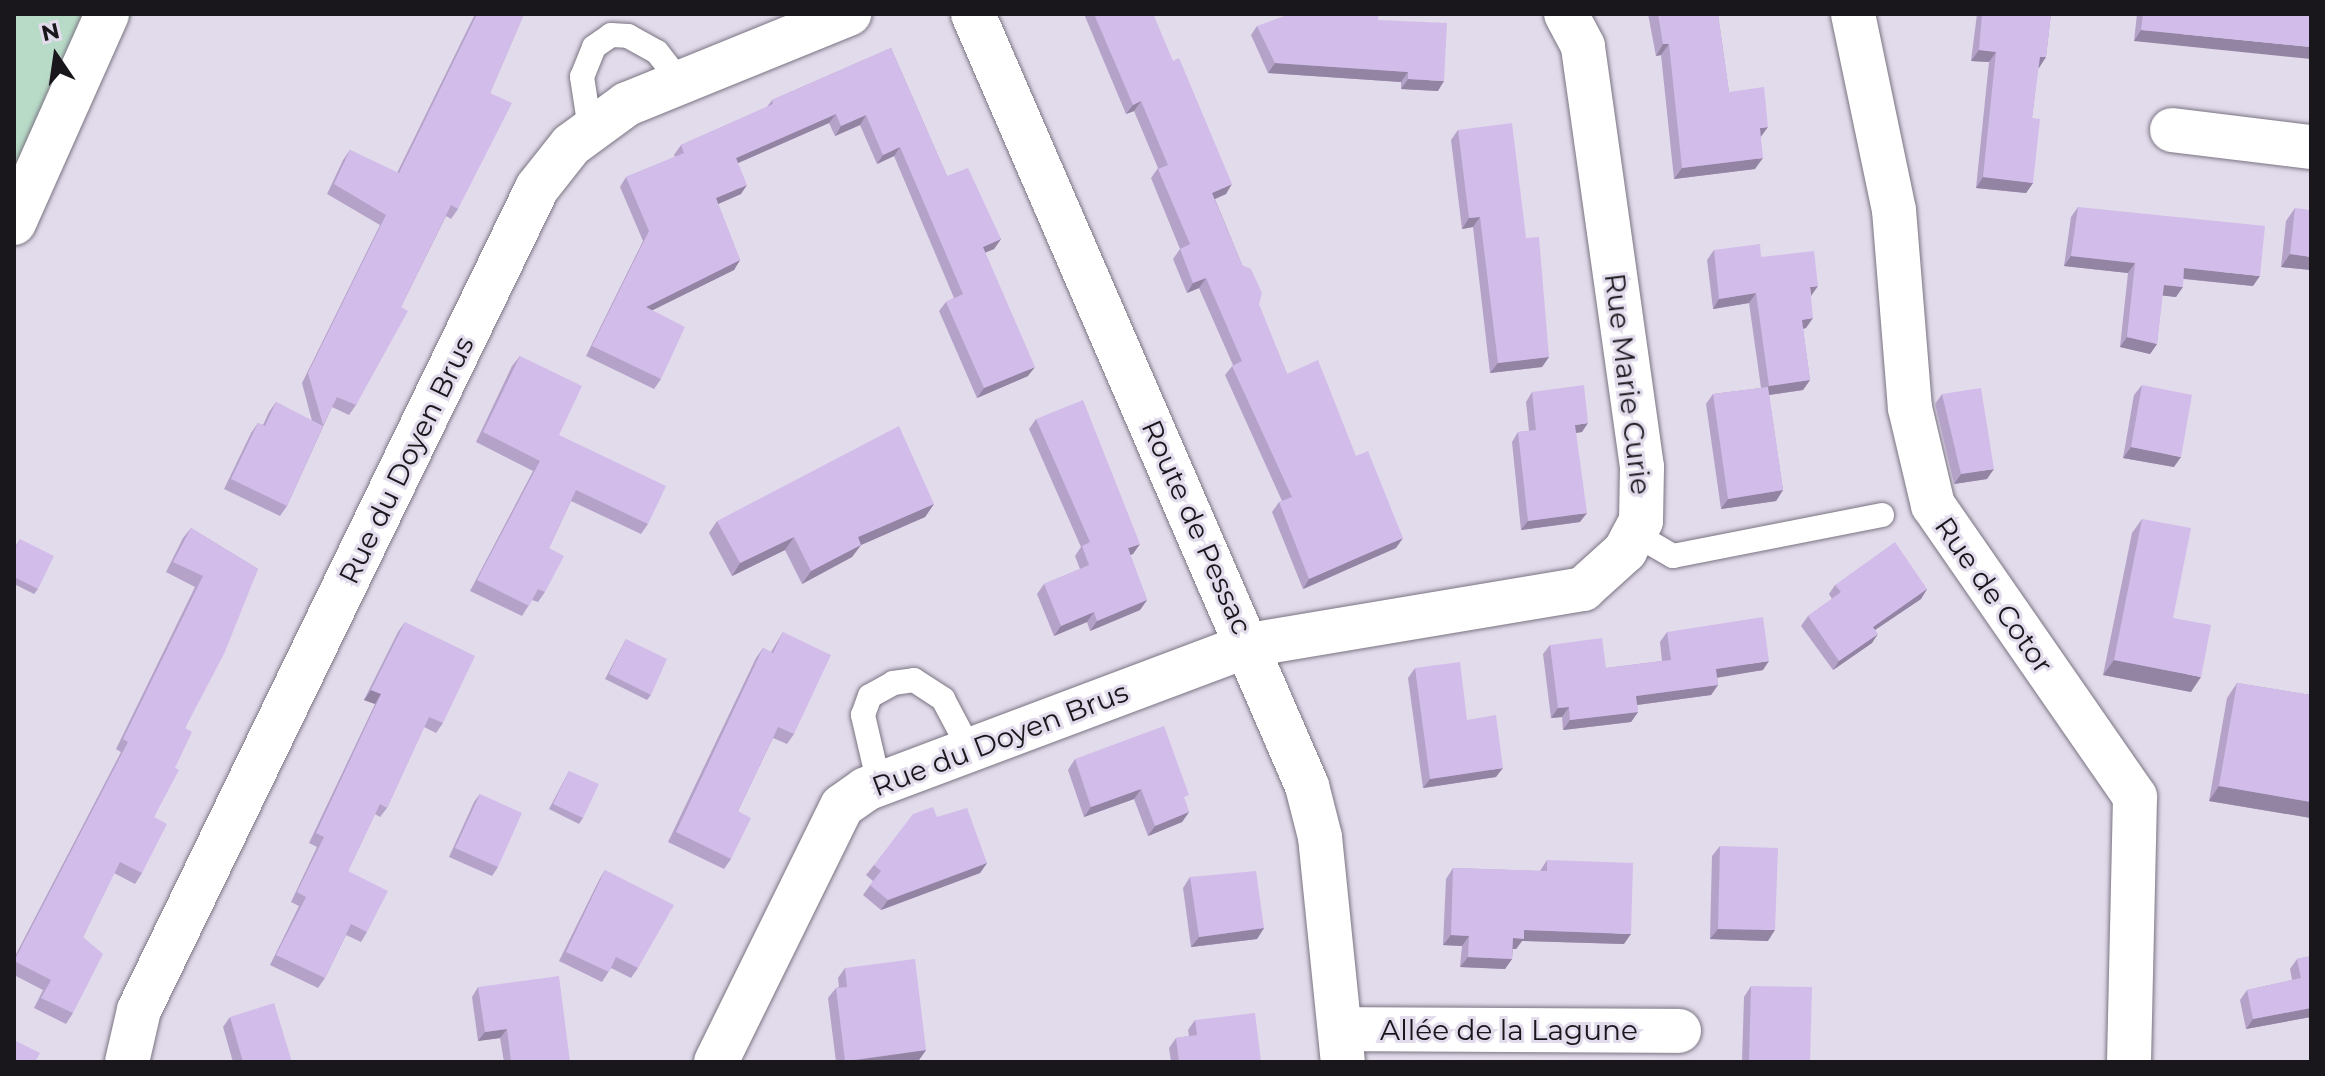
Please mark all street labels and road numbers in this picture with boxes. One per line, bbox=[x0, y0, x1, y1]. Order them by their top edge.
street label: Rue Marie Curie bbox=[1598, 271, 1658, 497]
street label: Rue du Doyen Brus bbox=[331, 331, 481, 589]
street label: Route de Pessac bbox=[1135, 415, 1259, 639]
street label: Rue de Cotor bbox=[1928, 510, 2060, 680]
street label: Rue du Doyen Brus bbox=[867, 675, 1133, 803]
street label: Allée de la Lagune bbox=[1380, 1013, 1638, 1047]

